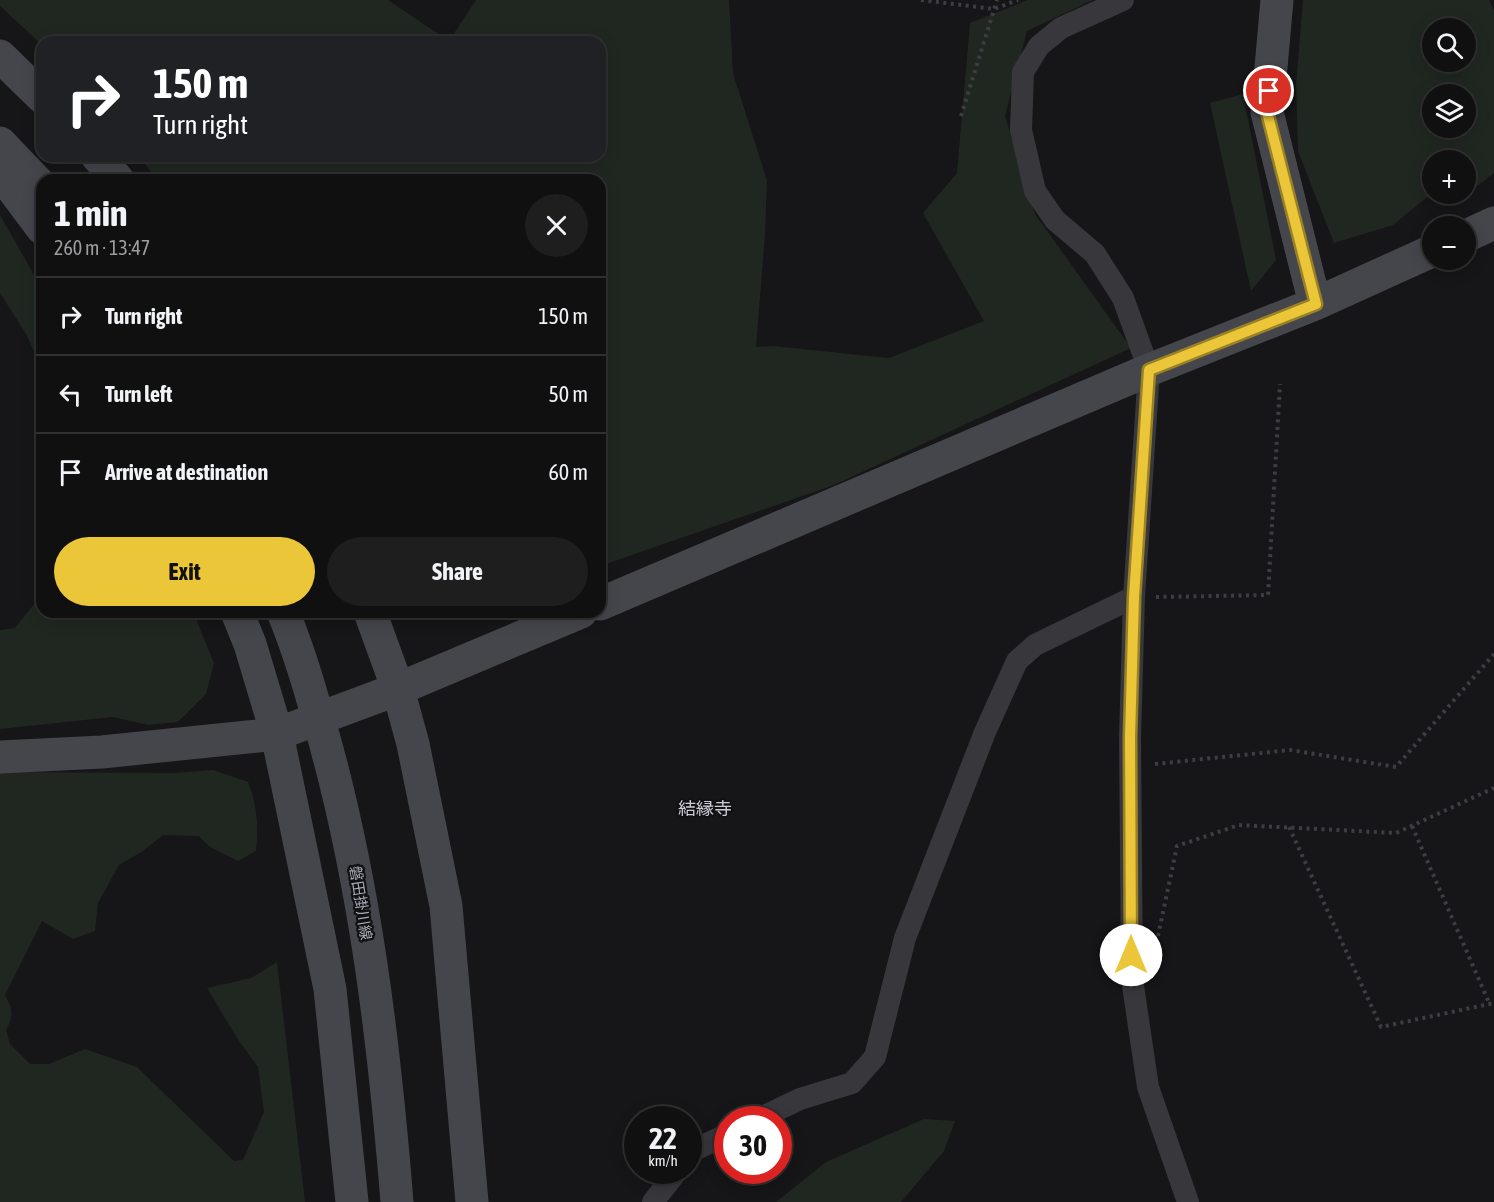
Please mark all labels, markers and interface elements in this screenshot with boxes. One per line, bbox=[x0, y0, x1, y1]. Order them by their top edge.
map controls bbox=[1422, 18, 1476, 270]
button: search bbox=[1422, 18, 1476, 72]
text: 150 m bbox=[153, 59, 248, 107]
icon: right bbox=[54, 60, 132, 138]
pin bbox=[1243, 65, 1294, 116]
icon: arrive bbox=[1252, 74, 1285, 107]
button: layers bbox=[1422, 84, 1476, 138]
text: Turn right bbox=[153, 109, 248, 140]
button: + bbox=[1422, 150, 1476, 204]
text: 1 min bbox=[54, 192, 128, 234]
button: close bbox=[525, 194, 588, 257]
button: − bbox=[1422, 216, 1476, 270]
text: 260 m · 13:47 bbox=[54, 236, 150, 259]
icon: right bbox=[54, 300, 87, 333]
text: Turn right bbox=[105, 303, 182, 329]
text: 150 m bbox=[538, 303, 588, 329]
icon: left bbox=[54, 378, 87, 411]
text: Turn left bbox=[105, 381, 172, 407]
text: 50 m bbox=[548, 381, 588, 407]
icon: arrive bbox=[54, 456, 87, 489]
text: Arrive at destination bbox=[105, 459, 268, 485]
text: 60 m bbox=[548, 459, 588, 485]
button: Exit bbox=[54, 537, 315, 606]
button: Share bbox=[327, 537, 588, 606]
district label: 結縁寺 bbox=[678, 798, 732, 819]
street label: 磐田掛川線 bbox=[347, 865, 375, 941]
position arrow bbox=[1099, 923, 1163, 987]
speed limit sign: 30 bbox=[714, 1106, 792, 1184]
text: 22 bbox=[649, 1121, 677, 1155]
text: km/h bbox=[648, 1152, 678, 1169]

